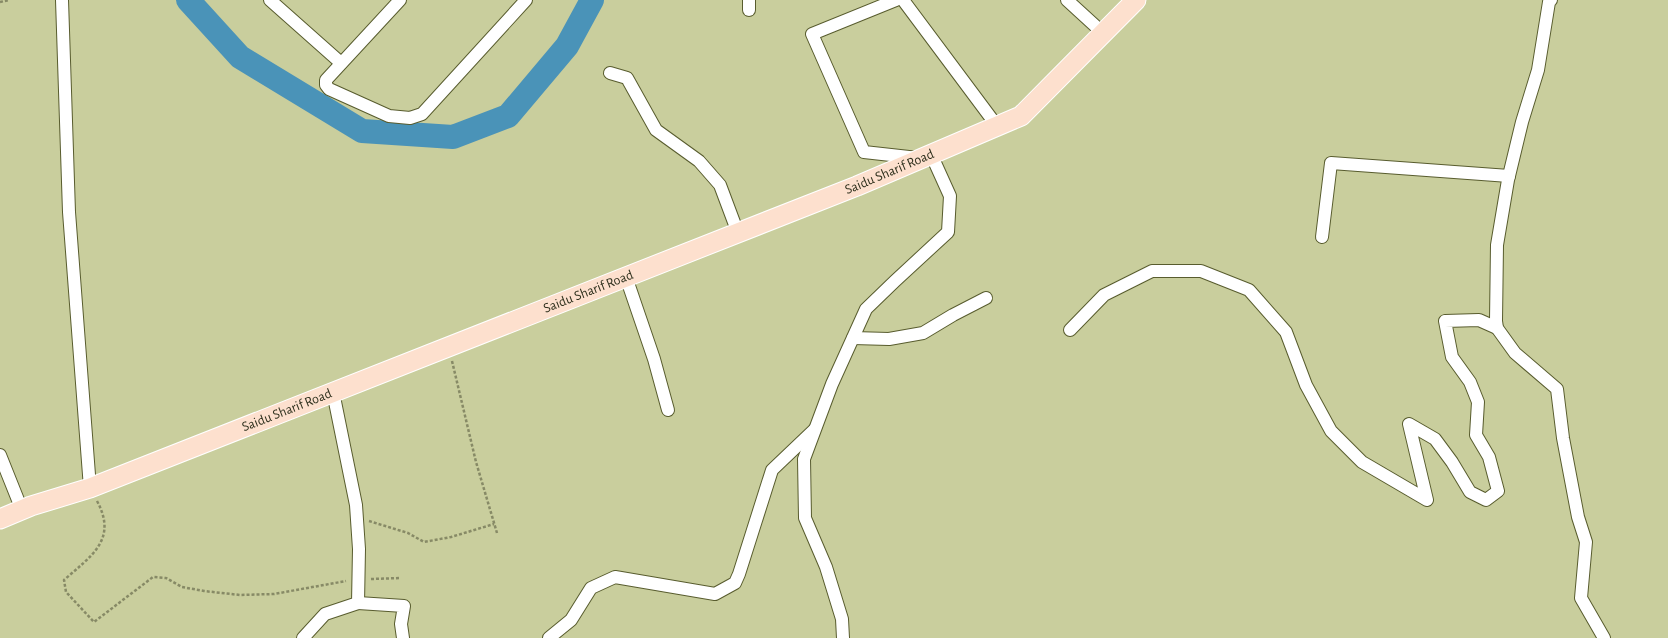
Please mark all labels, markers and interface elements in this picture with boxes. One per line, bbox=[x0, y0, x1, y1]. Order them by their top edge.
street label: Saidu Sharif Road bbox=[843, 147, 936, 197]
street label: Saidu Sharif Road bbox=[542, 268, 635, 316]
street label: Saidu Sharif Road bbox=[240, 386, 334, 434]

